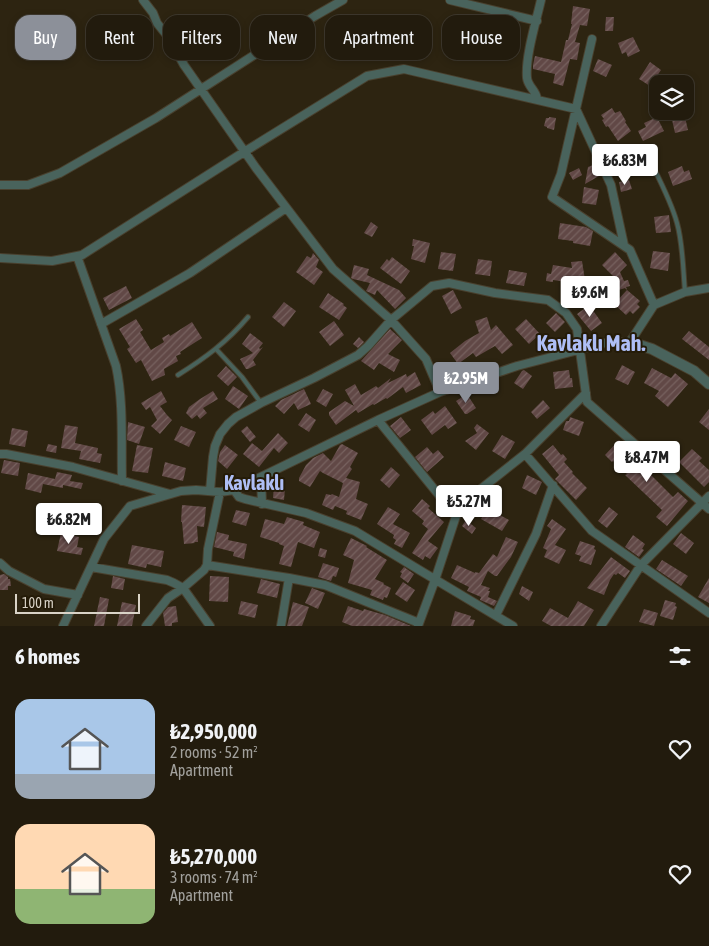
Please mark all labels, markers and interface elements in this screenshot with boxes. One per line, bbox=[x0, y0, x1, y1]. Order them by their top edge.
chip: Buy bbox=[15, 15, 76, 60]
chip: Rent bbox=[86, 15, 153, 60]
chip: Filters bbox=[163, 15, 240, 60]
chip: New bbox=[250, 15, 315, 60]
chip: Apartment bbox=[325, 15, 432, 60]
chip: House bbox=[442, 15, 520, 60]
map controls bbox=[649, 75, 694, 120]
button: layers bbox=[649, 75, 694, 120]
pin: ₺6.83M bbox=[584, 144, 666, 186]
text: ₺6.83M bbox=[603, 151, 647, 169]
pin: ₺9.6M bbox=[555, 276, 625, 318]
text: ₺9.6M bbox=[572, 283, 608, 301]
district label: Kavlaklı Mah. bbox=[537, 330, 645, 356]
pin: ₺2.95M bbox=[425, 362, 507, 404]
text: ₺2.95M bbox=[444, 369, 488, 387]
pin: ₺8.47M bbox=[606, 440, 688, 483]
text: ₺8.47M bbox=[625, 448, 669, 466]
district label: Kavlaklı bbox=[224, 471, 284, 494]
pin: ₺5.27M bbox=[428, 484, 510, 527]
text: ₺5.27M bbox=[447, 492, 491, 510]
pin: ₺6.82M bbox=[28, 502, 110, 545]
text: ₺6.82M bbox=[47, 510, 91, 528]
scale bar bbox=[15, 591, 140, 614]
text: 100 m bbox=[22, 595, 54, 611]
icon: filters bbox=[666, 642, 694, 670]
text: 6 homes bbox=[15, 644, 80, 668]
icon: home bbox=[55, 719, 115, 779]
text: ₺2,950,000 bbox=[170, 719, 257, 743]
icon: heart bbox=[666, 735, 694, 763]
text: 2 rooms · 52 m² bbox=[170, 743, 258, 761]
text: Apartment bbox=[170, 761, 233, 779]
icon: home bbox=[55, 844, 115, 904]
text: ₺5,270,000 bbox=[170, 844, 257, 868]
icon: heart bbox=[666, 860, 694, 888]
text: 3 rooms · 74 m² bbox=[170, 868, 258, 886]
text: Apartment bbox=[170, 886, 233, 904]

